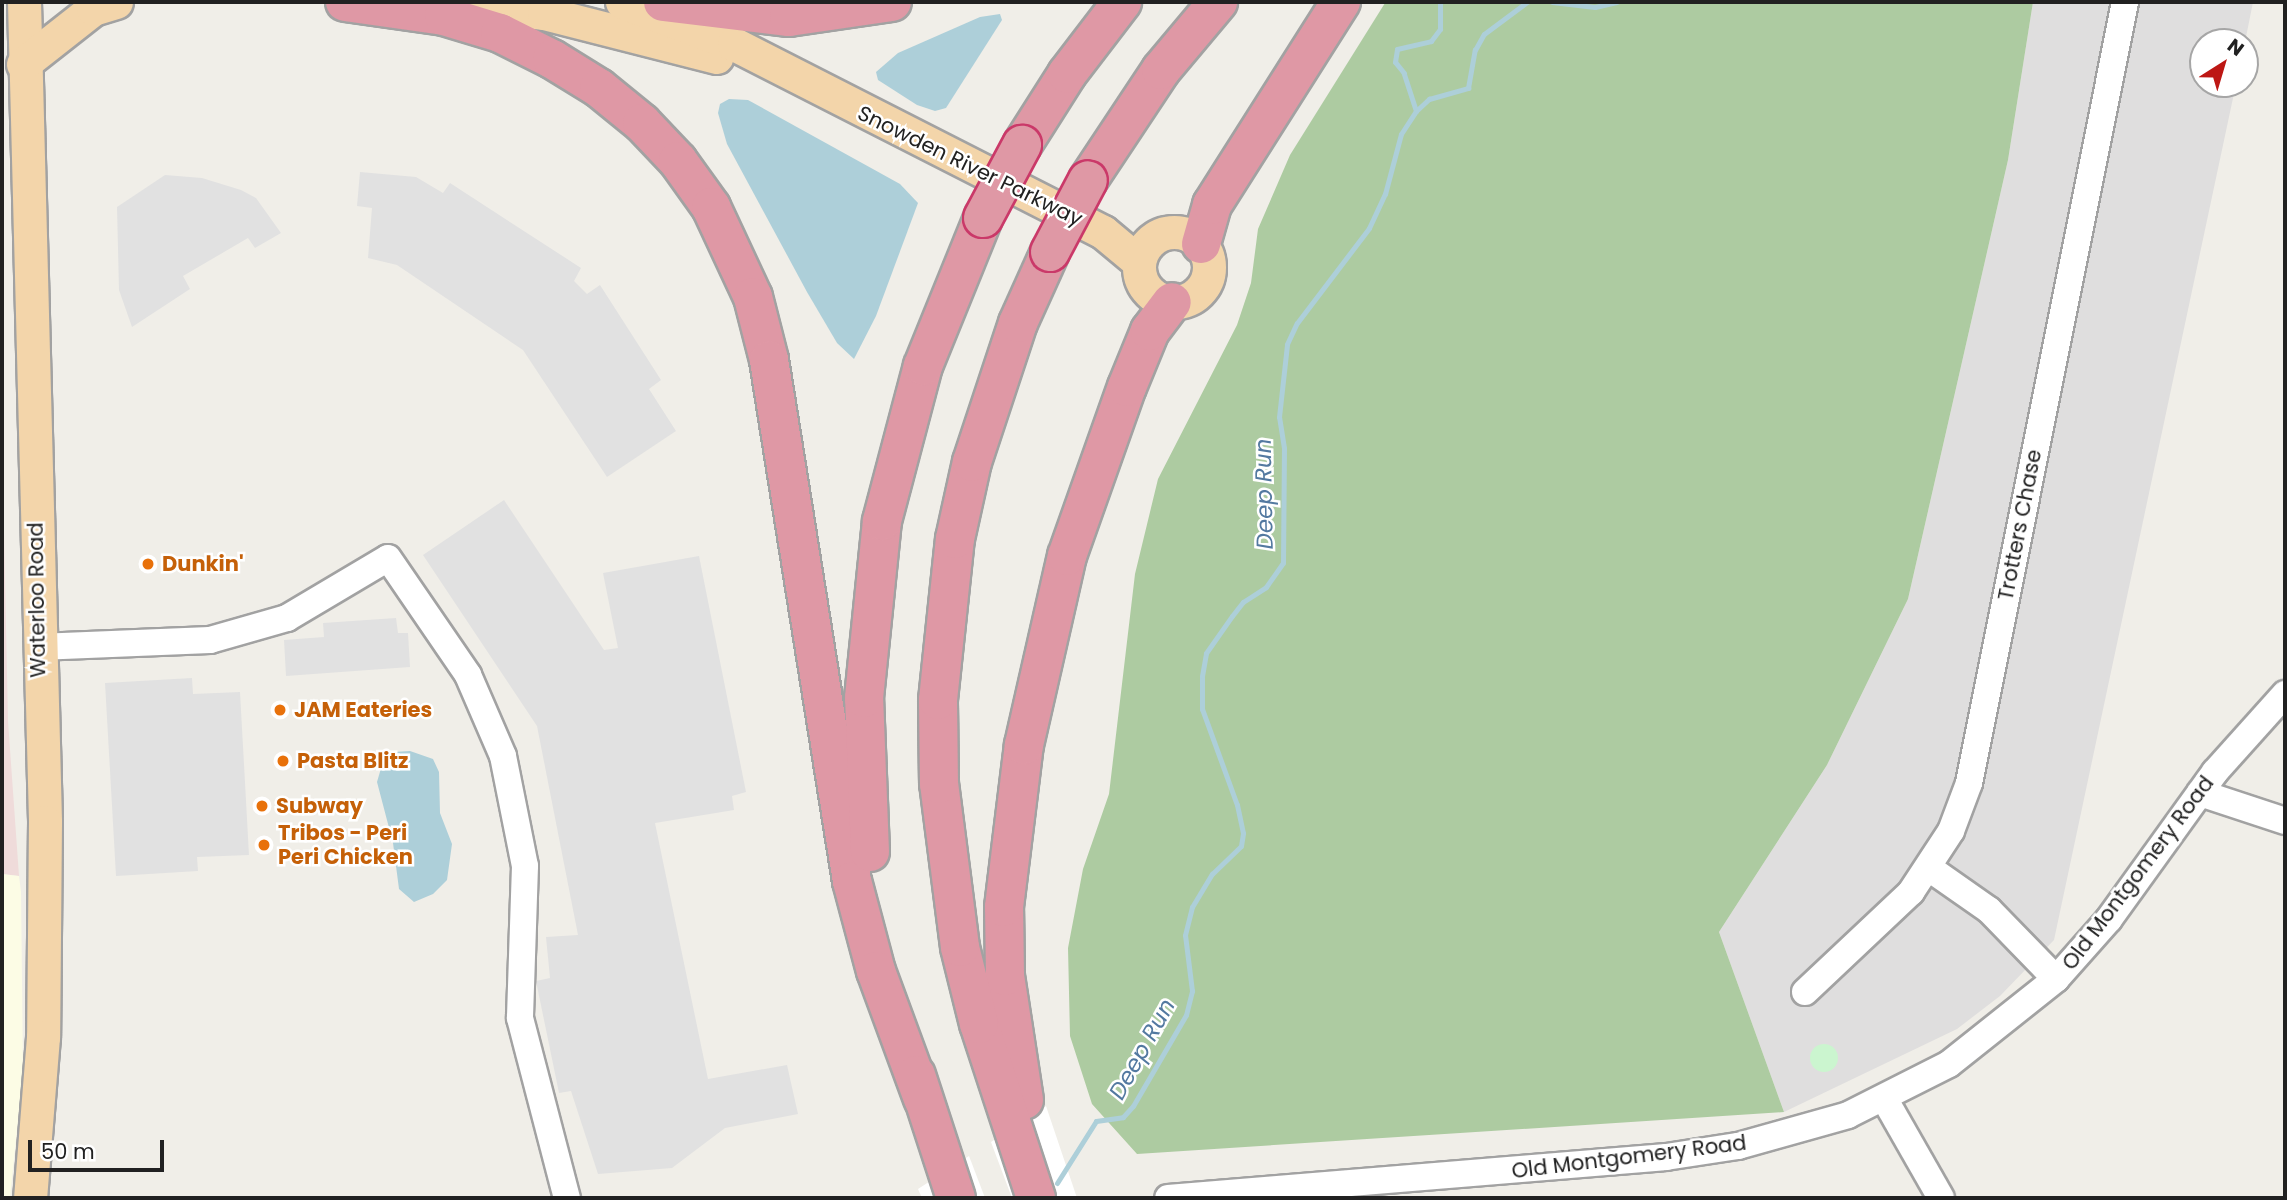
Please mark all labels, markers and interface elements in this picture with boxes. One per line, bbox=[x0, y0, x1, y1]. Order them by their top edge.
north arrow bbox=[2189, 28, 2259, 98]
text: N bbox=[2222, 32, 2250, 63]
street label: Snowden River Parkway bbox=[853, 101, 1087, 231]
water label: Deep Run bbox=[1249, 438, 1279, 550]
street label: Trotters Chase bbox=[1993, 447, 2047, 603]
street label: Waterloo Road bbox=[23, 522, 51, 678]
place label: Dunkin' bbox=[162, 551, 244, 577]
marker: Dunkin' bbox=[140, 556, 156, 572]
place label: JAM Eateries bbox=[294, 697, 432, 723]
marker: JAM Eateries bbox=[272, 702, 288, 718]
place label: Pasta Blitz bbox=[297, 748, 408, 774]
marker: Pasta Blitz bbox=[275, 753, 291, 769]
street label: Old Montgomery Road bbox=[2057, 771, 2219, 975]
place label: Subway bbox=[276, 793, 363, 819]
marker: Subway bbox=[254, 798, 270, 814]
place label: Tribos - Peri Peri Chicken bbox=[278, 820, 413, 870]
marker: Tribos - Peri Peri Chicken bbox=[256, 837, 272, 853]
water label: Deep Run bbox=[1103, 994, 1181, 1104]
scale bar bbox=[32, 1126, 168, 1170]
street label: Old Montgomery Road bbox=[1510, 1130, 1748, 1184]
text: 50 m bbox=[41, 1137, 95, 1166]

